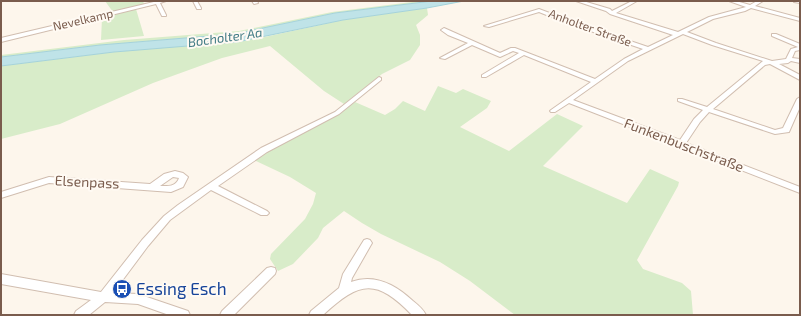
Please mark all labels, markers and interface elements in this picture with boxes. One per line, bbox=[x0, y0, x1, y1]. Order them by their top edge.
street label: Nevelkamp bbox=[51, 5, 114, 33]
street label: Anholter Straße bbox=[547, 6, 634, 49]
water label: Bocholter Aa bbox=[187, 24, 263, 50]
street label: Funkenbuschstraße bbox=[622, 114, 746, 175]
street label: Elsenpass bbox=[54, 171, 120, 192]
bus stop icon: Essing Esch bbox=[111, 278, 133, 300]
place label: Essing Esch bbox=[136, 278, 227, 299]

